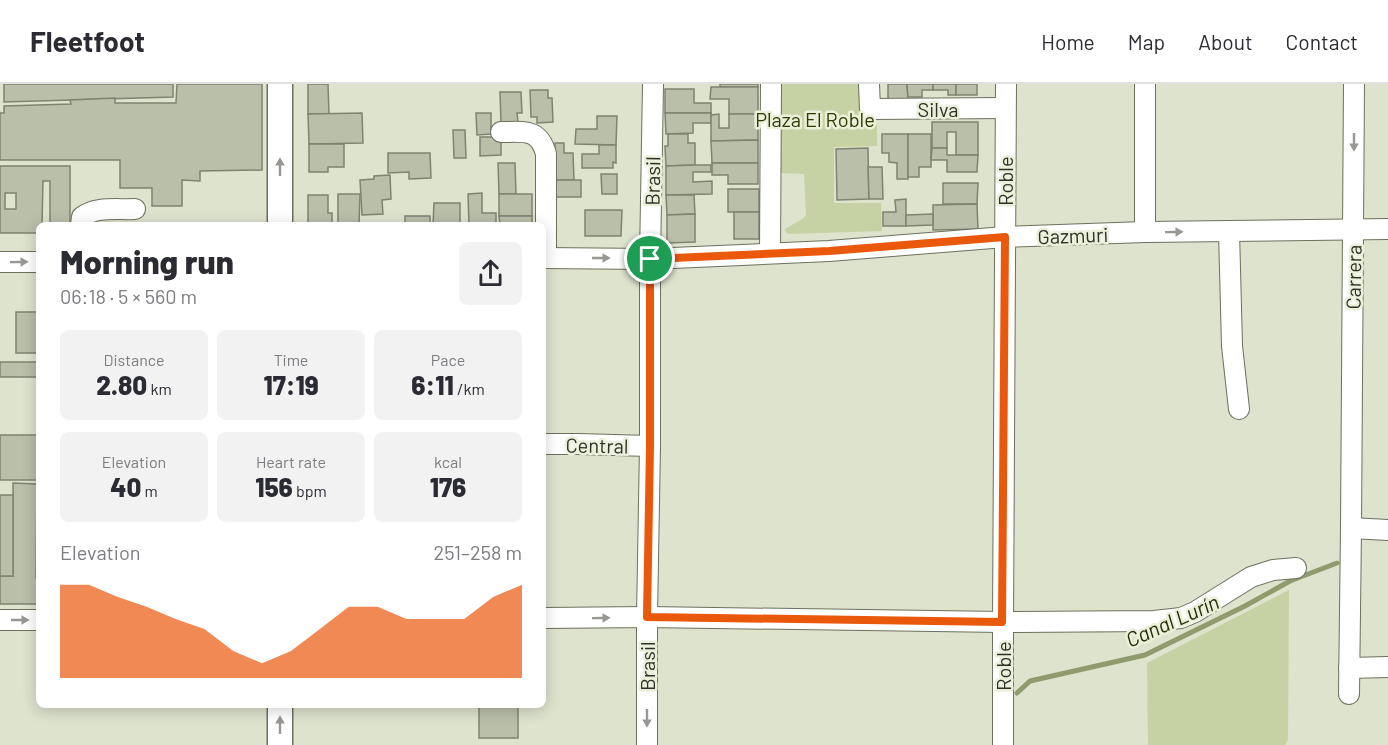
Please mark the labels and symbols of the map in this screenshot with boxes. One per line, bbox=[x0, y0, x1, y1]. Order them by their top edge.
street label: Silva bbox=[918, 97, 958, 121]
park label: Plaza El Roble bbox=[755, 107, 875, 131]
one-way arrow bbox=[1349, 133, 1359, 152]
street label: Brasil bbox=[640, 156, 664, 206]
street label: Roble bbox=[993, 156, 1017, 206]
one-way arrow bbox=[275, 157, 285, 176]
street label: Gazmuri bbox=[1037, 222, 1109, 248]
one-way arrow bbox=[1164, 227, 1183, 237]
pin bbox=[624, 233, 675, 284]
street label: Carrera bbox=[1340, 244, 1366, 310]
one-way arrow bbox=[592, 253, 611, 263]
one-way arrow bbox=[10, 257, 29, 267]
street label: Central bbox=[565, 432, 629, 458]
water label: Canal Lurín bbox=[1122, 588, 1222, 652]
one-way arrow bbox=[592, 613, 611, 623]
one-way arrow bbox=[10, 615, 29, 625]
street label: Brasil bbox=[635, 641, 659, 691]
street label: Roble bbox=[991, 641, 1015, 691]
one-way arrow bbox=[642, 708, 652, 727]
one-way arrow bbox=[275, 715, 285, 734]

